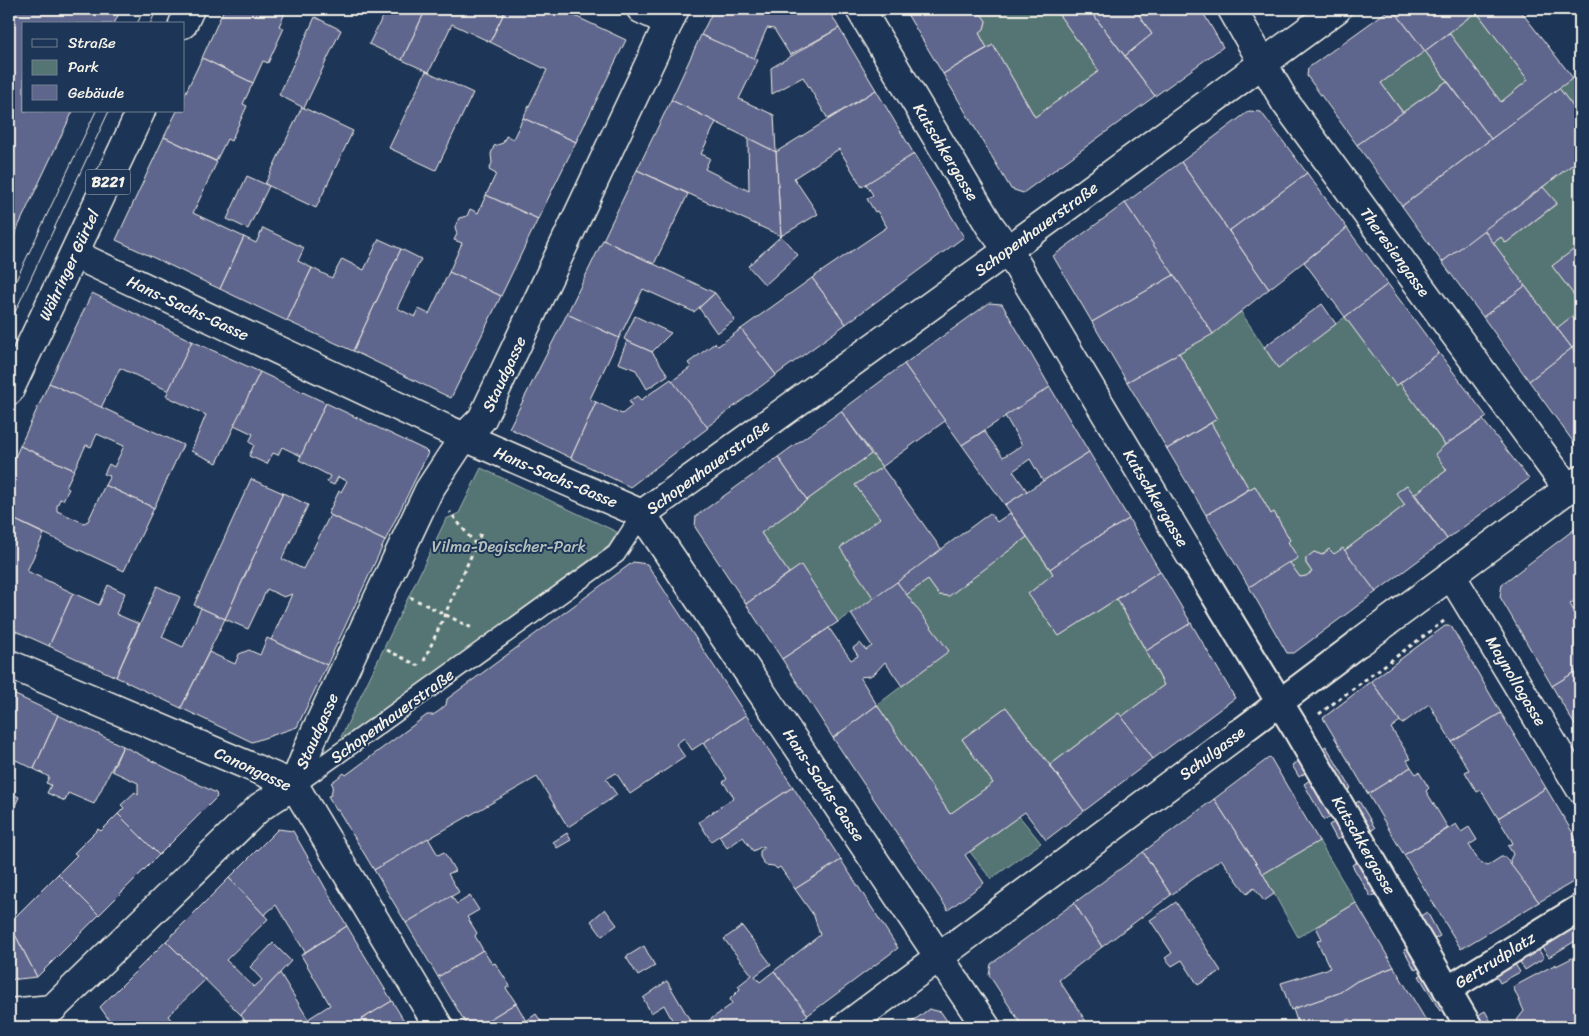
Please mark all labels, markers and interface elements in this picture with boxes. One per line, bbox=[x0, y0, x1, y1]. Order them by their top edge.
legend bbox=[22, 22, 185, 112]
text: Straße bbox=[68, 30, 116, 56]
text: Park bbox=[68, 54, 99, 80]
text: Gebäude bbox=[68, 80, 124, 106]
street label: Kutschkergasse bbox=[905, 97, 987, 207]
road number: B221 bbox=[86, 170, 130, 194]
street label: Schopenhauerstraße bbox=[968, 174, 1104, 284]
street label: Theresiengasse bbox=[1352, 201, 1438, 304]
street label: Währinger Gürtel bbox=[30, 204, 108, 326]
street label: Hans-Sachs-Gasse bbox=[122, 267, 254, 349]
street label: Staudgasse bbox=[474, 331, 534, 417]
street label: Schopenhauerstraße bbox=[640, 412, 776, 522]
street label: Hans-Sachs-Gasse bbox=[490, 438, 622, 516]
street label: Kutschkergasse bbox=[1115, 443, 1197, 553]
park label: Vilma-Degischer-Park bbox=[432, 532, 586, 561]
street label: Maynollogasse bbox=[1477, 630, 1555, 732]
street label: Schopenhauerstraße bbox=[324, 661, 460, 771]
street label: Staudgasse bbox=[287, 688, 347, 774]
street label: Schulgasse bbox=[1172, 718, 1252, 788]
street label: Hans-Sachs-Gasse bbox=[775, 722, 873, 848]
street label: Canongasse bbox=[210, 738, 296, 800]
street label: Kutschkergasse bbox=[1324, 790, 1404, 900]
street label: Gertrudplatz bbox=[1449, 923, 1542, 996]

